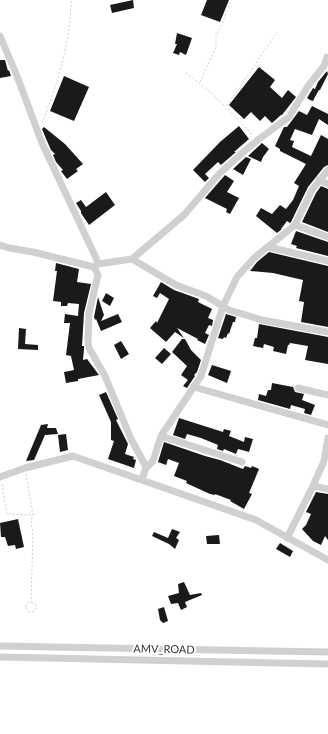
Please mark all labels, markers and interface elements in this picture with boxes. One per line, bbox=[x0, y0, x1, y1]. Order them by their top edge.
street label: AMV_ROAD bbox=[133, 641, 195, 656]

